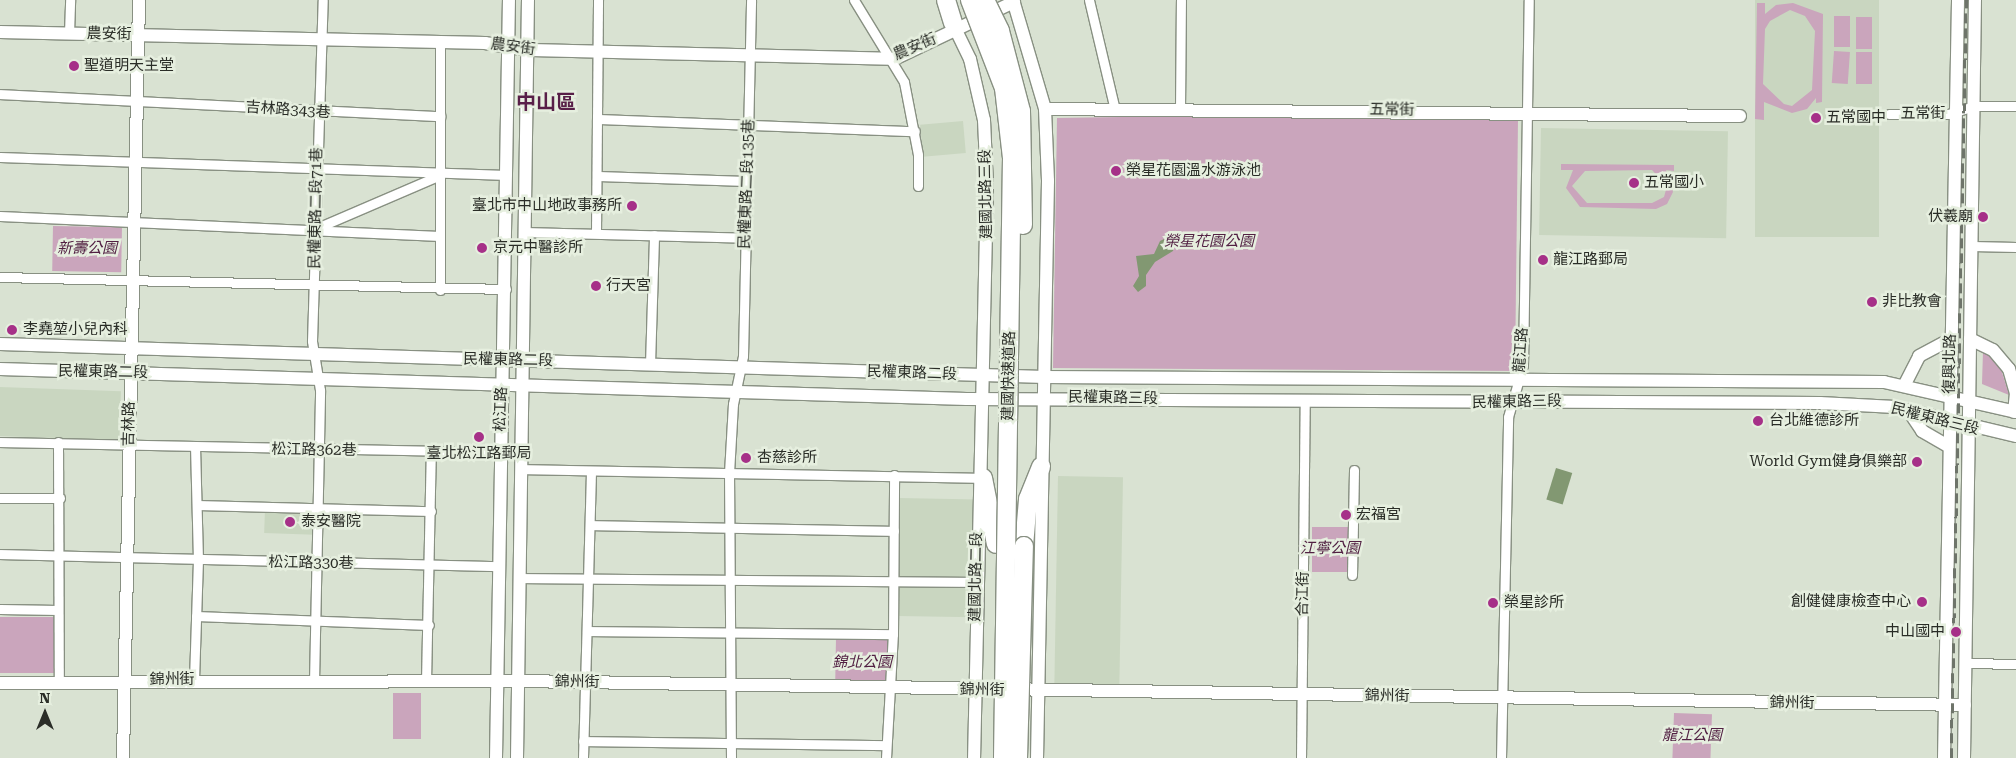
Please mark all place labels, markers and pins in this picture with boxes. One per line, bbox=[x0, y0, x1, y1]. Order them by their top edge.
place label: 聖道明天主堂 bbox=[84, 57, 174, 75]
marker: 聖道明天主堂 bbox=[68, 60, 80, 72]
place label: 五常國中 bbox=[1826, 109, 1886, 127]
marker: 五常國中 bbox=[1810, 112, 1822, 124]
place label: 榮星花園溫水游泳池 bbox=[1126, 162, 1261, 180]
marker: 榮星花園溫水游泳池 bbox=[1110, 165, 1122, 177]
place label: 五常國小 bbox=[1644, 174, 1704, 192]
marker: 五常國小 bbox=[1628, 177, 1640, 189]
place label: 臺北市中山地政事務所 bbox=[472, 197, 622, 215]
marker: 臺北市中山地政事務所 bbox=[626, 200, 638, 212]
place label: 伏羲廟 bbox=[1928, 208, 1973, 226]
marker: 伏羲廟 bbox=[1977, 211, 1989, 223]
place label: 京元中醫診所 bbox=[493, 239, 583, 257]
marker: 京元中醫診所 bbox=[475, 241, 489, 255]
place label: 龍江路郵局 bbox=[1553, 251, 1628, 269]
marker: 龍江路郵局 bbox=[1537, 254, 1549, 266]
place label: 行天宮 bbox=[606, 277, 651, 295]
marker: 行天宮 bbox=[590, 280, 602, 292]
place label: 非比教會 bbox=[1882, 293, 1942, 311]
marker: 非比教會 bbox=[1866, 296, 1878, 308]
place label: 李堯堃小兒內科 bbox=[23, 321, 128, 339]
marker: 李堯堃小兒內科 bbox=[5, 323, 19, 337]
place label: 台北維德診所 bbox=[1769, 412, 1859, 430]
marker: 台北維德診所 bbox=[1751, 414, 1765, 428]
marker: 臺北松江路郵局 bbox=[473, 431, 485, 443]
place label: 臺北松江路郵局 bbox=[427, 445, 531, 463]
place label: 杏慈診所 bbox=[757, 449, 817, 467]
marker: 杏慈診所 bbox=[739, 451, 753, 465]
place label: World Gym健身俱樂部 bbox=[1750, 453, 1907, 471]
marker: World Gym健身俱樂部 bbox=[1911, 456, 1923, 468]
place label: 宏福宮 bbox=[1356, 506, 1401, 524]
marker: 宏福宮 bbox=[1340, 509, 1352, 521]
place label: 泰安醫院 bbox=[301, 513, 361, 531]
marker: 泰安醫院 bbox=[283, 515, 297, 529]
place label: 創健健康檢查中心 bbox=[1791, 593, 1911, 611]
place label: 榮星診所 bbox=[1504, 594, 1564, 612]
marker: 創健健康檢查中心 bbox=[1915, 595, 1929, 609]
marker: 榮星診所 bbox=[1486, 596, 1500, 610]
place label: 中山國中 bbox=[1885, 623, 1945, 641]
marker: 中山國中 bbox=[1949, 625, 1963, 639]

